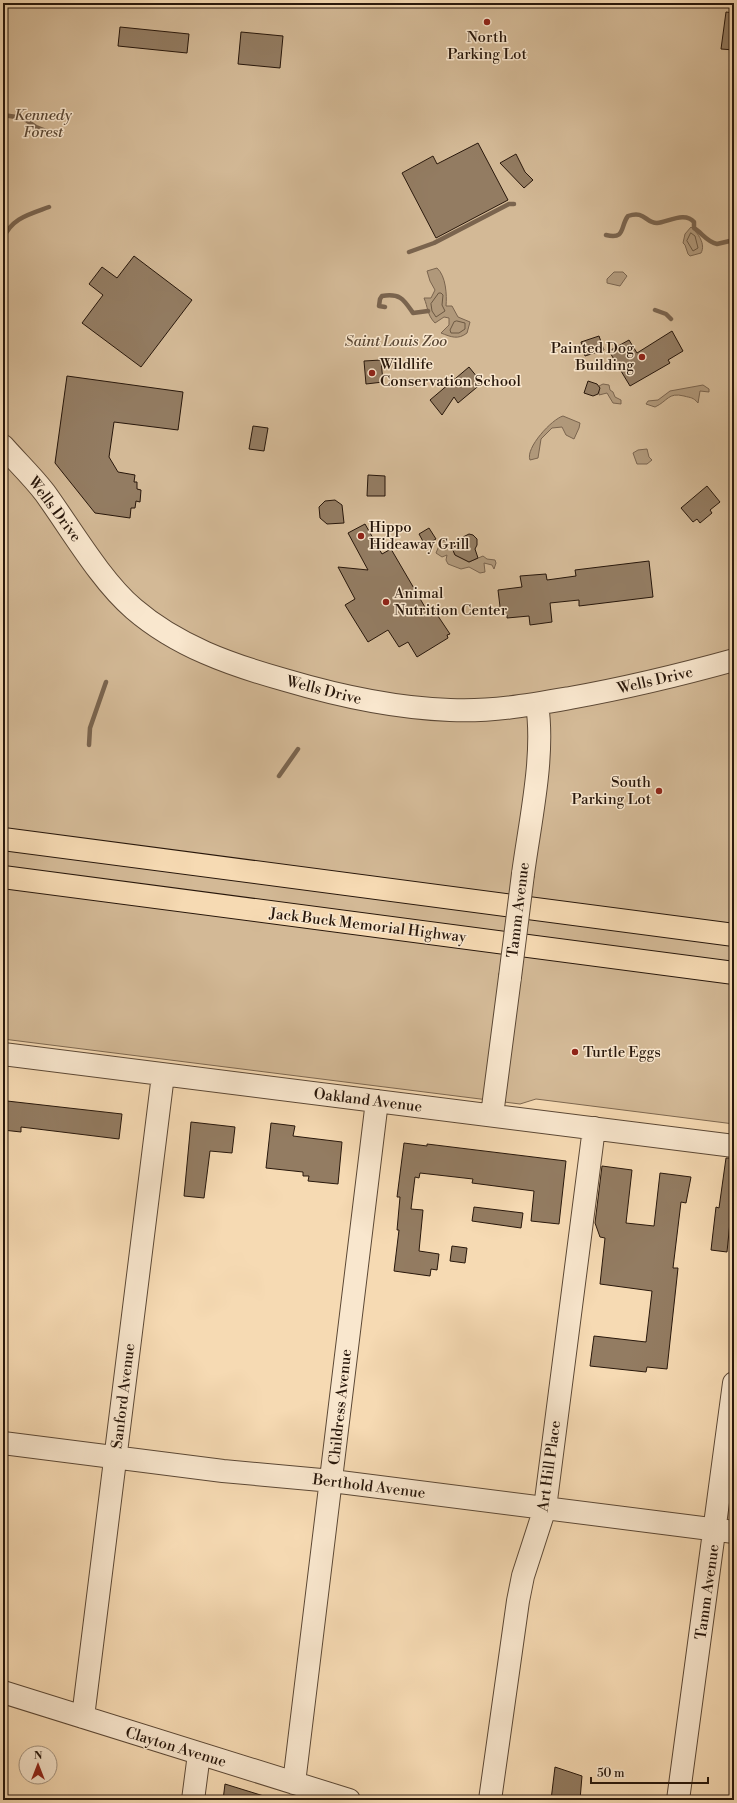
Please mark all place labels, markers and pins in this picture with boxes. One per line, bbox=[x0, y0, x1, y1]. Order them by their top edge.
marker: North Parking Lot bbox=[482, 17, 492, 27]
place label: North Parking Lot bbox=[447, 28, 527, 64]
place label: Painted Dog Building bbox=[551, 339, 634, 375]
marker: Painted Dog Building bbox=[637, 352, 647, 362]
place label: Wildlife Conservation School bbox=[379, 355, 521, 391]
marker: Wildlife Conservation School bbox=[367, 368, 377, 378]
place label: Hippo Hideaway Grill bbox=[369, 518, 470, 554]
marker: Hippo Hideaway Grill bbox=[356, 531, 366, 541]
place label: Animal Nutrition Center bbox=[393, 584, 508, 620]
marker: Animal Nutrition Center bbox=[381, 597, 391, 607]
place label: South Parking Lot bbox=[571, 773, 652, 809]
marker: South Parking Lot bbox=[654, 786, 664, 796]
place label: Turtle Eggs bbox=[583, 1043, 661, 1062]
marker: Turtle Eggs bbox=[570, 1047, 580, 1057]

